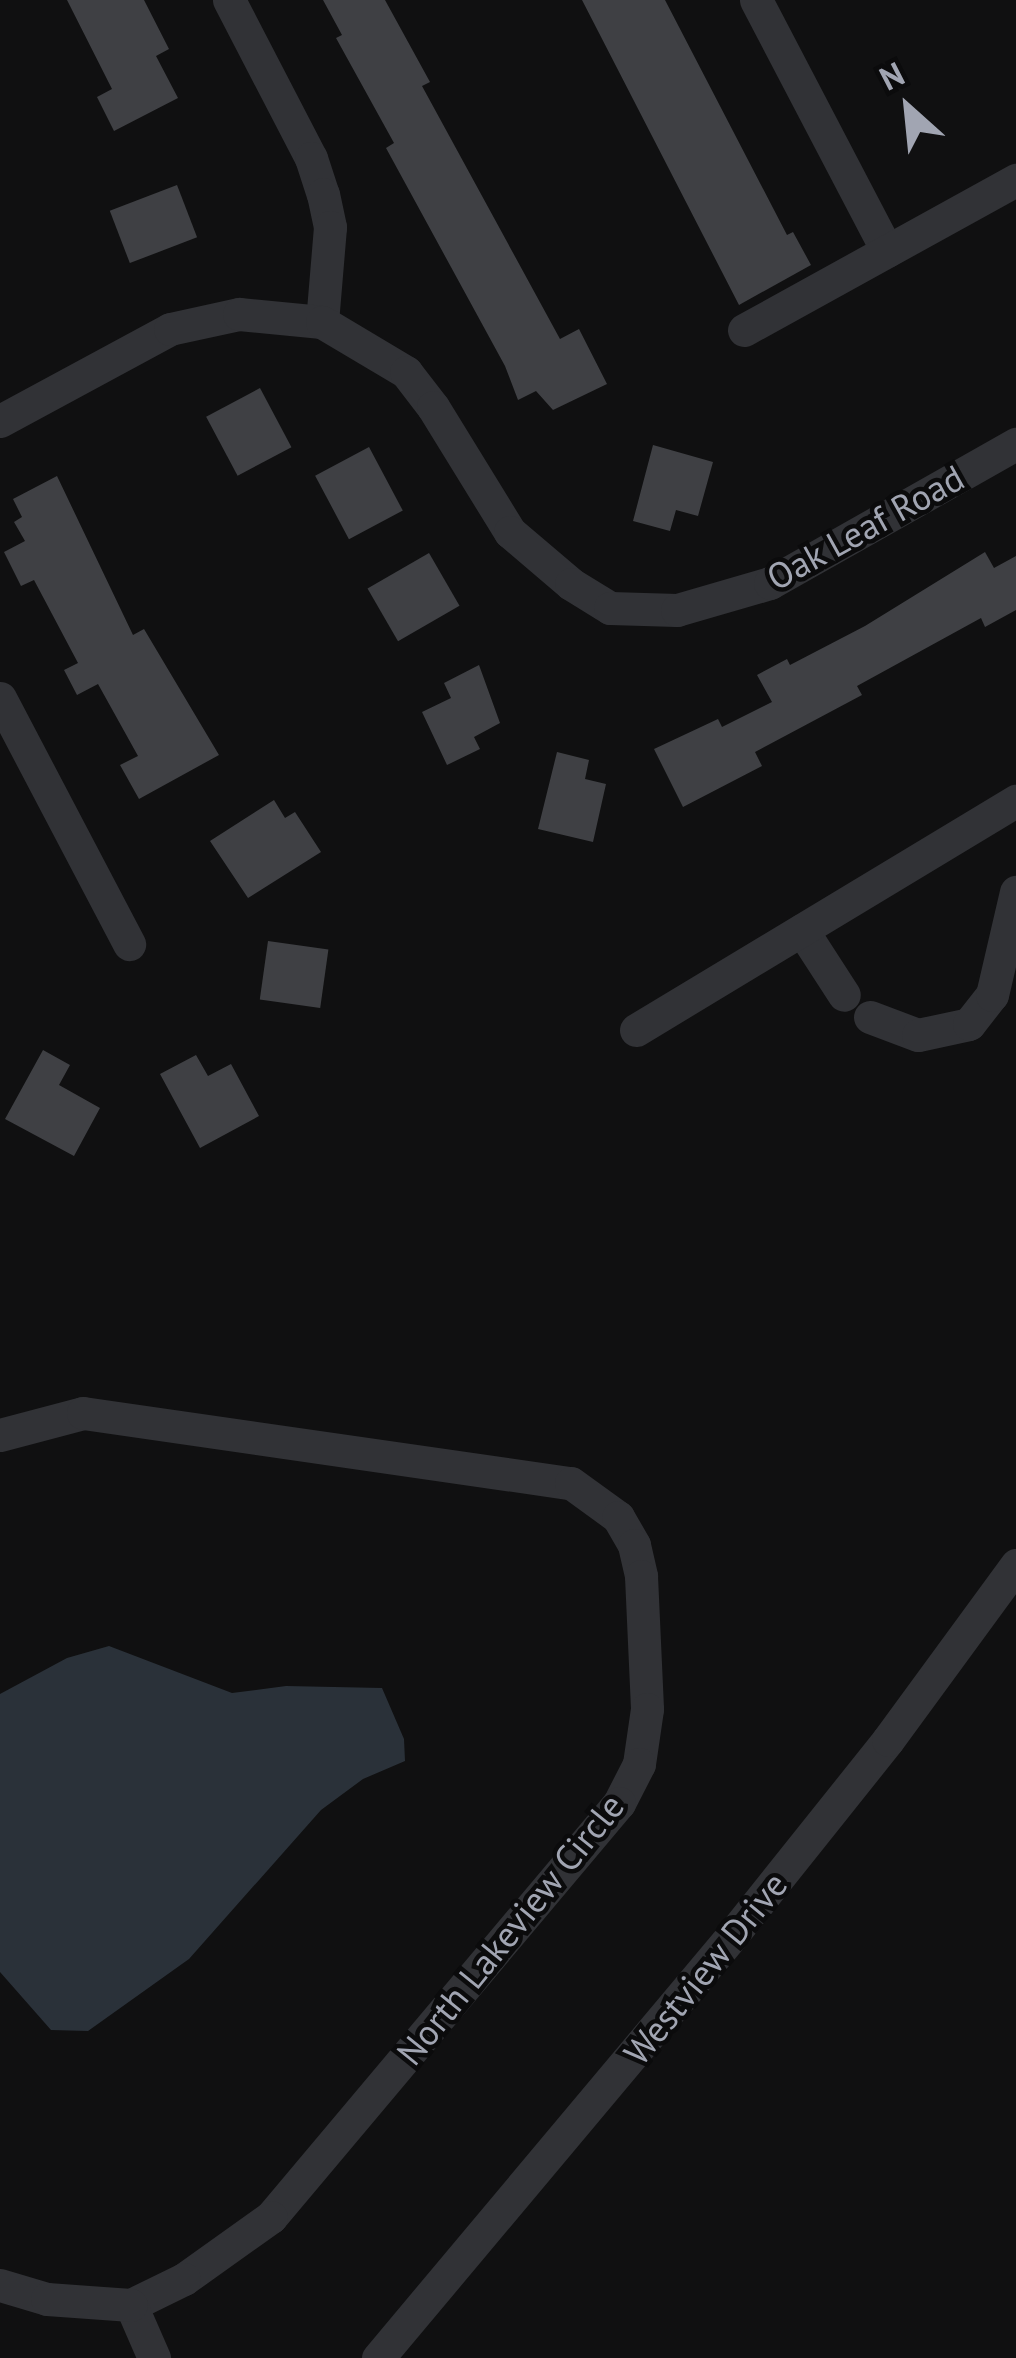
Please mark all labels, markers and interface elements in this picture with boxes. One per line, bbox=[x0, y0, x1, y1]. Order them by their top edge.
north arrow bbox=[848, 48, 968, 168]
text: N bbox=[872, 51, 911, 100]
street label: Oak Leaf Road bbox=[759, 455, 971, 599]
street label: North Lakeview Circle bbox=[387, 1785, 633, 2073]
street label: Westview Drive bbox=[614, 1863, 796, 2073]

